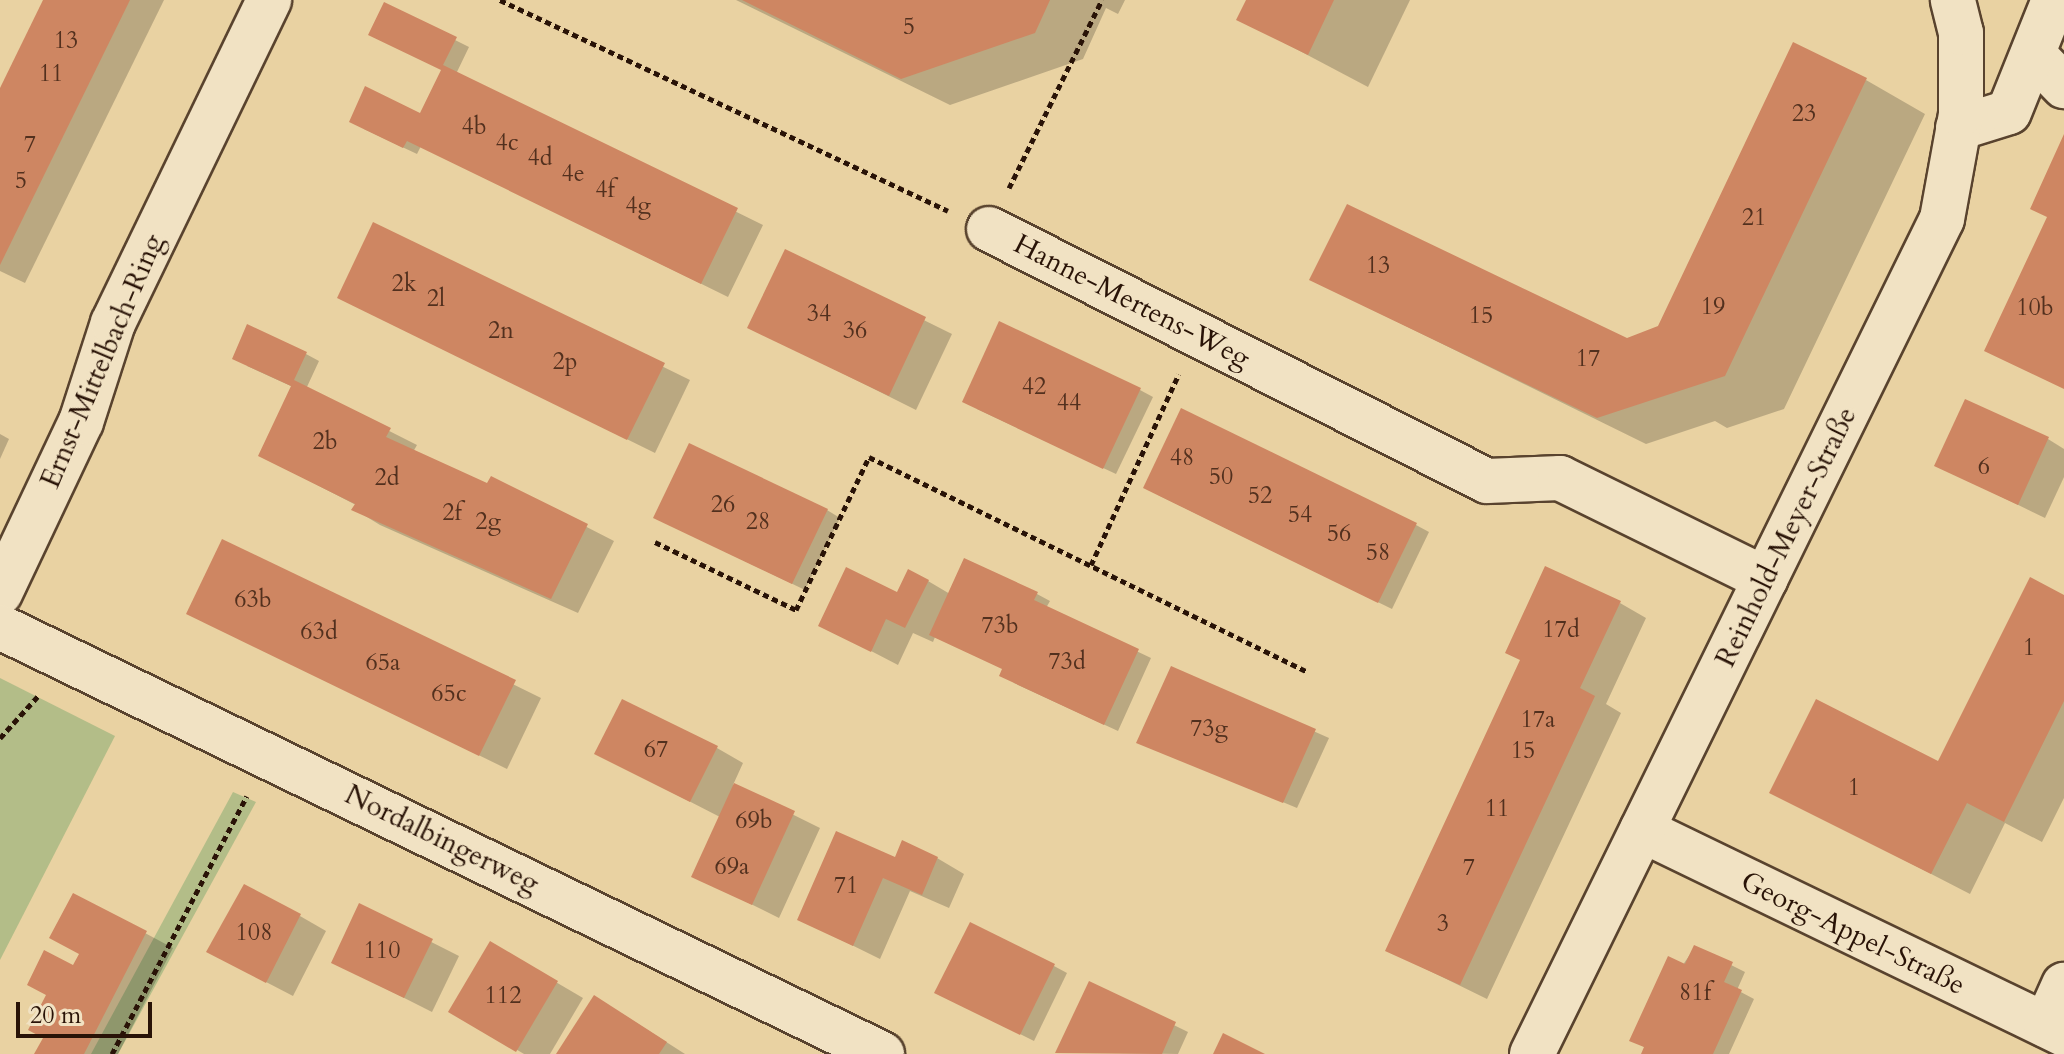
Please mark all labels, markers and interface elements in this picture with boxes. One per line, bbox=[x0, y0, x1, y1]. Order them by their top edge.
house number: 5 bbox=[903, 13, 915, 41]
house number: 13 bbox=[54, 27, 78, 55]
house number: 11 bbox=[39, 60, 63, 88]
house number: 23 bbox=[1792, 100, 1816, 128]
house number: 4b bbox=[461, 113, 487, 141]
house number: 4c bbox=[495, 129, 519, 157]
house number: 7 bbox=[24, 131, 36, 159]
house number: 4d bbox=[527, 144, 553, 172]
house number: 4e bbox=[561, 160, 585, 188]
house number: 5 bbox=[15, 167, 27, 195]
house number: 4f bbox=[595, 176, 615, 204]
house number: 4g bbox=[625, 192, 651, 220]
house number: 21 bbox=[1742, 204, 1766, 232]
street label: Hanne-Mertens-Weg bbox=[1008, 227, 1256, 375]
street label: Ernst-Mittelbach-Ring bbox=[33, 229, 171, 493]
house number: 13 bbox=[1366, 252, 1390, 280]
house number: 2k bbox=[391, 270, 417, 298]
house number: 2l bbox=[427, 285, 445, 313]
house number: 19 bbox=[1701, 293, 1725, 321]
house number: 10b bbox=[2016, 294, 2054, 322]
house number: 34 bbox=[807, 300, 831, 328]
house number: 15 bbox=[1469, 302, 1493, 330]
house number: 2n bbox=[488, 317, 514, 345]
house number: 36 bbox=[843, 317, 867, 345]
house number: 17 bbox=[1576, 345, 1600, 373]
house number: 2p bbox=[552, 348, 578, 376]
house number: 42 bbox=[1022, 373, 1046, 401]
house number: 44 bbox=[1057, 389, 1081, 417]
street label: Reinhold-Meyer-Straße bbox=[1708, 402, 1864, 672]
house number: 2b bbox=[312, 428, 338, 456]
house number: 48 bbox=[1170, 444, 1194, 472]
house number: 6 bbox=[1978, 453, 1990, 481]
house number: 50 bbox=[1209, 463, 1233, 491]
house number: 2d bbox=[374, 464, 400, 492]
house number: 52 bbox=[1248, 482, 1272, 510]
house number: 26 bbox=[711, 491, 735, 519]
house number: 2f bbox=[442, 499, 462, 527]
house number: 54 bbox=[1288, 501, 1312, 529]
house number: 2g bbox=[475, 508, 501, 536]
house number: 28 bbox=[746, 508, 770, 536]
house number: 56 bbox=[1327, 520, 1351, 548]
house number: 58 bbox=[1366, 539, 1390, 567]
house number: 63b bbox=[234, 586, 272, 614]
house number: 73b bbox=[981, 612, 1019, 640]
house number: 17d bbox=[1542, 616, 1580, 644]
house number: 63d bbox=[300, 618, 338, 646]
house number: 1 bbox=[2023, 634, 2035, 662]
house number: 73d bbox=[1048, 648, 1086, 676]
house number: 65a bbox=[366, 649, 400, 677]
house number: 65c bbox=[431, 680, 467, 708]
house number: 17a bbox=[1521, 706, 1555, 734]
house number: 73g bbox=[1190, 715, 1228, 743]
house number: 67 bbox=[644, 736, 668, 764]
house number: 15 bbox=[1511, 737, 1535, 765]
house number: 1 bbox=[1848, 774, 1860, 802]
street label: Nordalbingerweg bbox=[340, 778, 544, 900]
house number: 11 bbox=[1485, 795, 1509, 823]
house number: 69b bbox=[735, 807, 773, 835]
house number: 69a bbox=[715, 853, 749, 881]
house number: 7 bbox=[1463, 854, 1475, 882]
street label: Georg-Appel-Straße bbox=[1736, 864, 1970, 1002]
house number: 71 bbox=[834, 872, 858, 900]
house number: 3 bbox=[1437, 910, 1449, 938]
house number: 108 bbox=[236, 919, 272, 947]
house number: 110 bbox=[364, 937, 400, 965]
house number: 81f bbox=[1679, 979, 1711, 1007]
house number: 112 bbox=[485, 982, 521, 1010]
scale bar bbox=[20, 986, 156, 1036]
text: 20 m bbox=[30, 999, 81, 1032]

